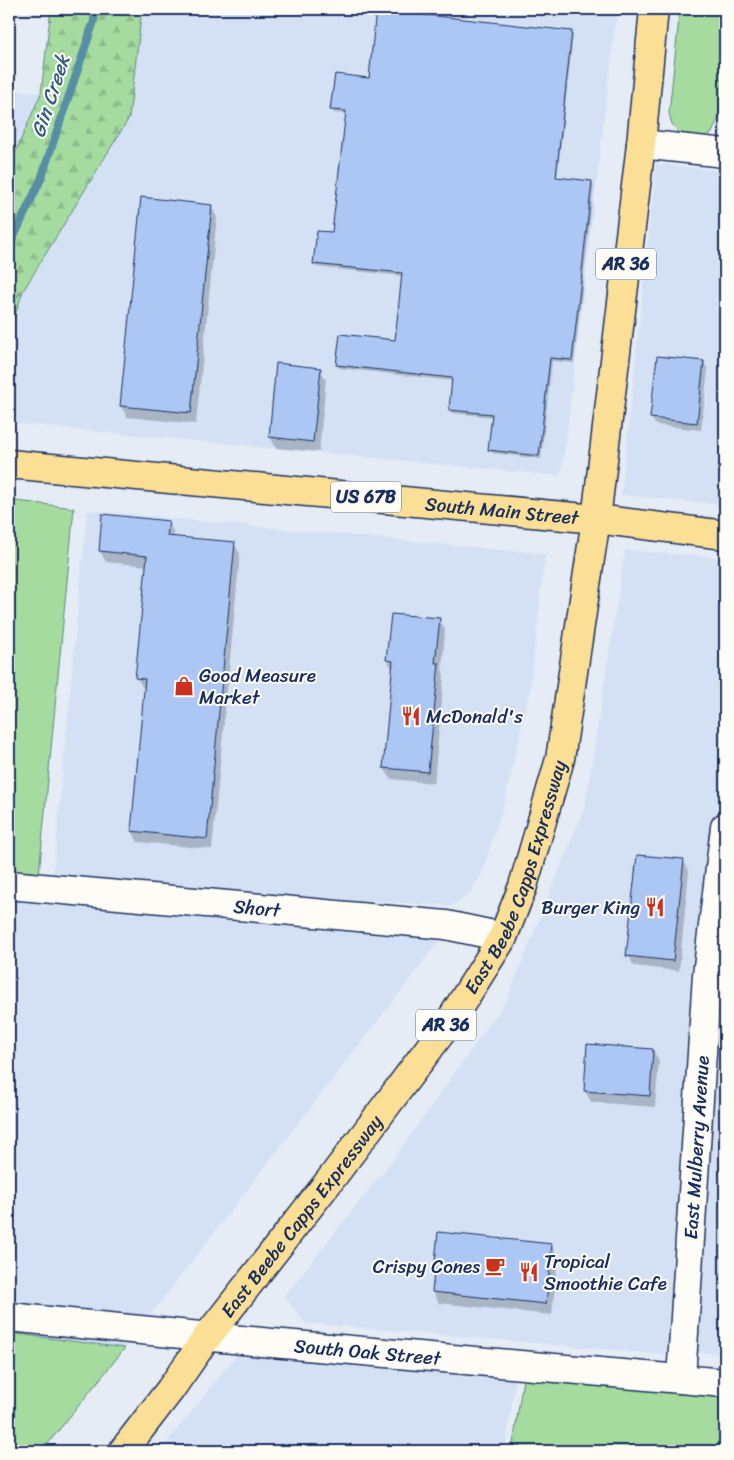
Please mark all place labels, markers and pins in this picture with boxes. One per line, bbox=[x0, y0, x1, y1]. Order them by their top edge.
place label: Good Measure Market bbox=[199, 659, 316, 714]
shop icon: Good Measure Market bbox=[173, 675, 195, 697]
place label: McDonald's bbox=[426, 700, 523, 733]
restaurant icon: McDonald's bbox=[400, 705, 422, 727]
place label: Burger King bbox=[541, 891, 640, 924]
restaurant icon: Burger King bbox=[644, 896, 666, 918]
place label: Tropical Smoothie Cafe bbox=[544, 1245, 667, 1300]
place label: Crispy Cones bbox=[373, 1250, 480, 1283]
cafe icon: Crispy Cones bbox=[484, 1255, 506, 1277]
restaurant icon: Tropical Smoothie Cafe bbox=[518, 1261, 540, 1283]

